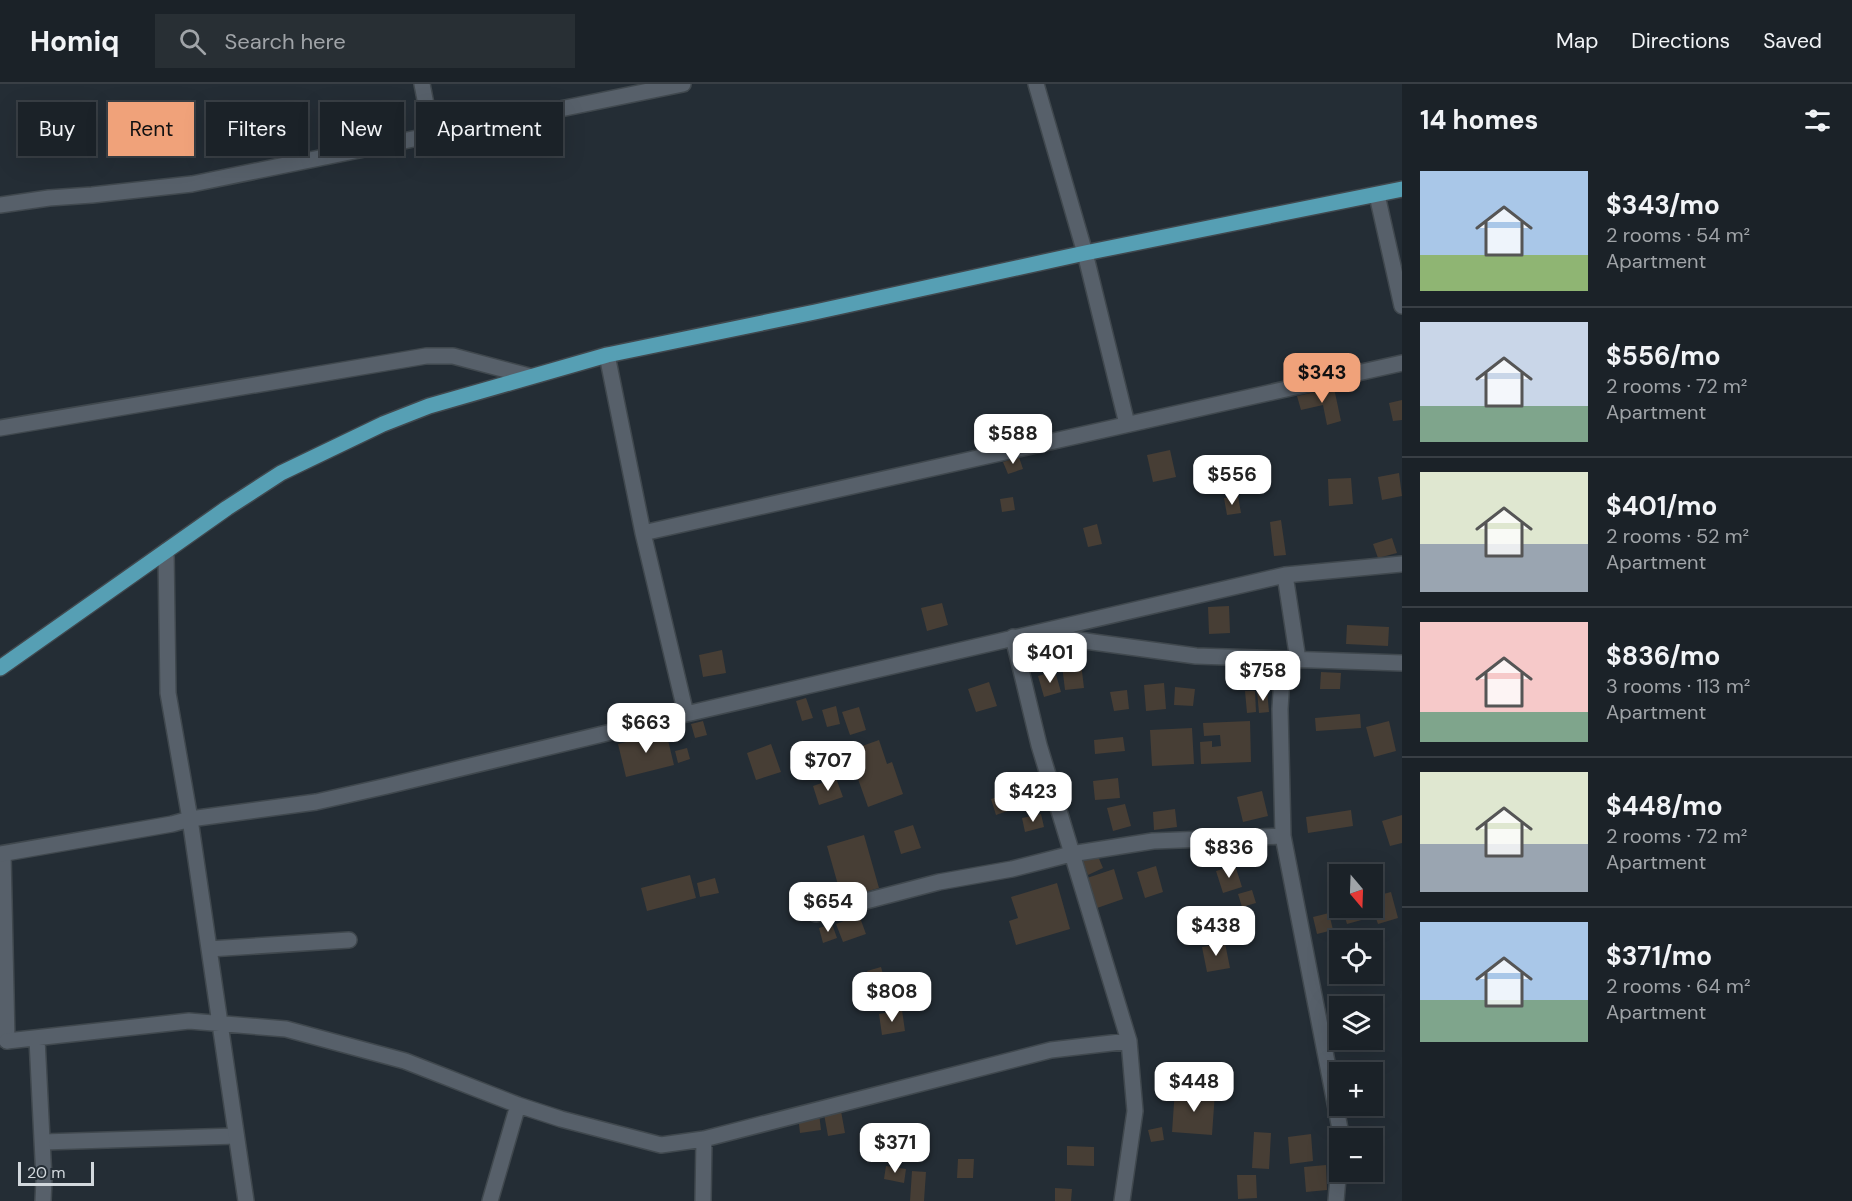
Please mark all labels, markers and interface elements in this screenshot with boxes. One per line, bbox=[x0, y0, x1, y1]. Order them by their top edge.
search box bbox=[155, 14, 575, 68]
text: Homiq bbox=[30, 23, 119, 60]
icon: search bbox=[176, 25, 209, 58]
text: Search here bbox=[224, 27, 346, 56]
text: Map bbox=[1556, 27, 1598, 55]
text: Directions bbox=[1631, 27, 1730, 55]
text: Saved bbox=[1763, 27, 1822, 55]
chip: Buy bbox=[18, 102, 96, 156]
chip: Rent bbox=[108, 102, 194, 156]
chip: Filters bbox=[206, 102, 308, 156]
chip: New bbox=[320, 102, 404, 156]
chip: Apartment bbox=[416, 102, 563, 156]
text: 14 homes bbox=[1420, 103, 1538, 137]
icon: filters bbox=[1801, 104, 1834, 137]
text: $343/mo bbox=[1606, 188, 1720, 222]
icon: home bbox=[1468, 195, 1540, 267]
text: 2 rooms · 54 m² bbox=[1606, 222, 1750, 248]
text: Apartment bbox=[1606, 248, 1706, 274]
text: $556/mo bbox=[1606, 339, 1721, 373]
icon: home bbox=[1468, 346, 1540, 418]
pin: $343 bbox=[1286, 353, 1358, 404]
text: $343 bbox=[1297, 359, 1347, 385]
text: 2 rooms · 72 m² bbox=[1606, 373, 1747, 399]
text: Apartment bbox=[1606, 399, 1706, 425]
pin: $588 bbox=[977, 414, 1049, 465]
text: $588 bbox=[988, 420, 1038, 446]
pin: $556 bbox=[1196, 455, 1268, 506]
text: $556 bbox=[1207, 461, 1257, 487]
text: $401/mo bbox=[1606, 489, 1717, 523]
icon: home bbox=[1468, 496, 1540, 568]
text: 2 rooms · 52 m² bbox=[1606, 523, 1749, 549]
text: Apartment bbox=[1606, 549, 1706, 575]
pin: $401 bbox=[1014, 633, 1086, 684]
text: $401 bbox=[1027, 639, 1073, 665]
text: $836/mo bbox=[1606, 639, 1720, 673]
icon: home bbox=[1468, 646, 1540, 718]
pin: $758 bbox=[1227, 651, 1299, 702]
text: $758 bbox=[1239, 657, 1287, 683]
text: 3 rooms · 113 m² bbox=[1606, 673, 1750, 699]
text: Apartment bbox=[1606, 699, 1706, 725]
pin: $663 bbox=[610, 703, 682, 754]
text: $663 bbox=[621, 709, 671, 735]
pin: $707 bbox=[792, 741, 864, 792]
text: $707 bbox=[804, 747, 852, 773]
pin: $423 bbox=[997, 772, 1069, 823]
text: $423 bbox=[1009, 778, 1057, 804]
text: $448/mo bbox=[1606, 789, 1723, 823]
icon: home bbox=[1468, 796, 1540, 868]
text: 2 rooms · 72 m² bbox=[1606, 823, 1747, 849]
pin: $836 bbox=[1193, 828, 1265, 879]
text: $836 bbox=[1204, 834, 1254, 860]
text: Apartment bbox=[1606, 849, 1706, 875]
north arrow bbox=[1329, 864, 1383, 918]
map controls bbox=[1329, 864, 1383, 1182]
pin: $654 bbox=[792, 882, 864, 933]
text: $654 bbox=[803, 888, 853, 914]
pin: $438 bbox=[1180, 906, 1252, 957]
text: $438 bbox=[1191, 912, 1241, 938]
button: locate bbox=[1329, 930, 1383, 984]
text: $371/mo bbox=[1606, 939, 1712, 973]
icon: home bbox=[1468, 946, 1540, 1018]
pin: $808 bbox=[856, 972, 928, 1023]
text: 2 rooms · 64 m² bbox=[1606, 973, 1750, 999]
text: $808 bbox=[866, 978, 918, 1004]
button: layers bbox=[1329, 996, 1383, 1050]
text: Apartment bbox=[1606, 999, 1706, 1025]
pin: $448 bbox=[1158, 1062, 1230, 1113]
button: + bbox=[1329, 1062, 1383, 1116]
text: $448 bbox=[1169, 1068, 1219, 1094]
pin: $371 bbox=[859, 1123, 931, 1174]
button: − bbox=[1329, 1128, 1383, 1182]
text: $371 bbox=[874, 1129, 916, 1155]
scale bar bbox=[18, 1159, 94, 1186]
text: 20 m bbox=[27, 1162, 66, 1183]

